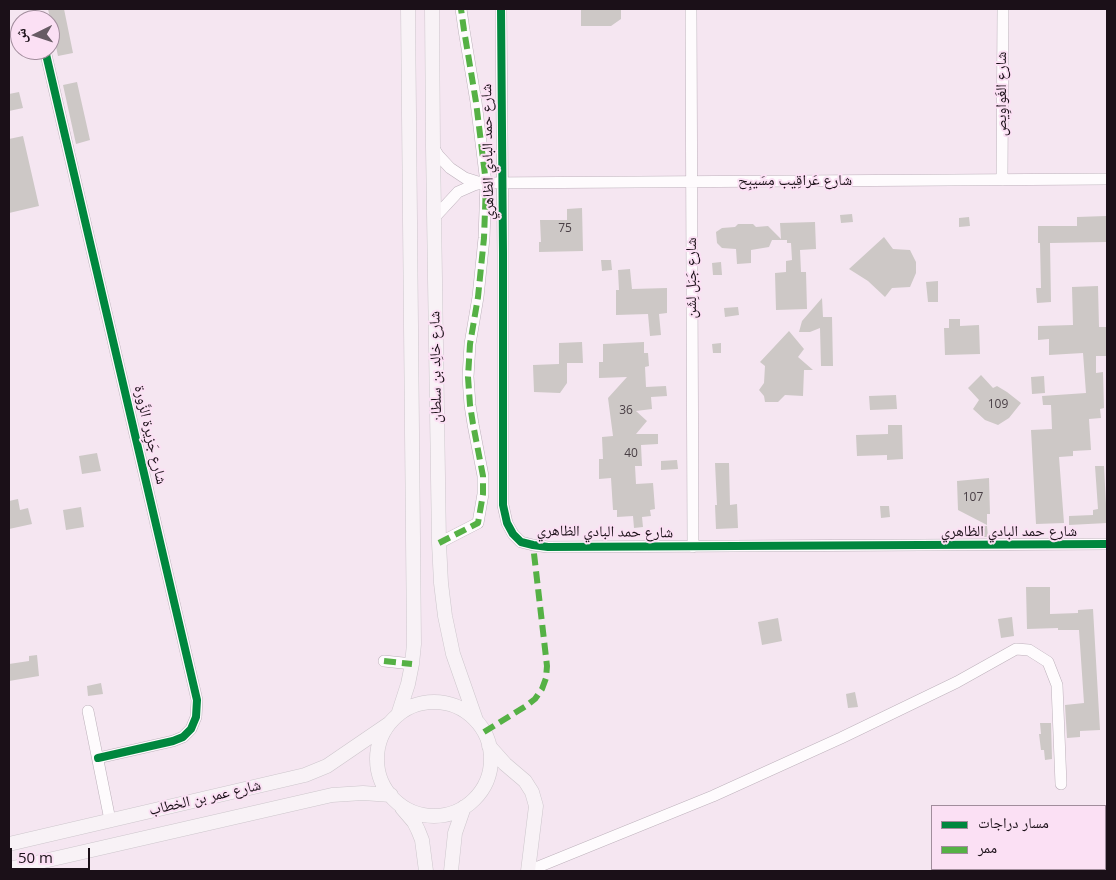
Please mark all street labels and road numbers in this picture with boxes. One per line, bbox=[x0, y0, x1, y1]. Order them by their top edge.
street label: شارع الغَواوِيص bbox=[993, 52, 1011, 136]
street label: شارع حمد البادي الظاهري bbox=[478, 84, 498, 220]
street label: شارع عَراقِيب مِسَيبِح bbox=[738, 172, 852, 190]
street label: شارع جَبَل لِشَن bbox=[683, 238, 701, 318]
street label: شارع خالِد بن سلطان bbox=[426, 311, 446, 423]
street label: شارع جَزِيرة الزَّورة bbox=[130, 384, 170, 486]
street label: شارع حمد البادي الظاهري bbox=[537, 522, 673, 542]
street label: شارع حمد البادي الظاهري bbox=[941, 523, 1077, 541]
street label: شارع عمر بن الخطاب bbox=[147, 776, 263, 820]

